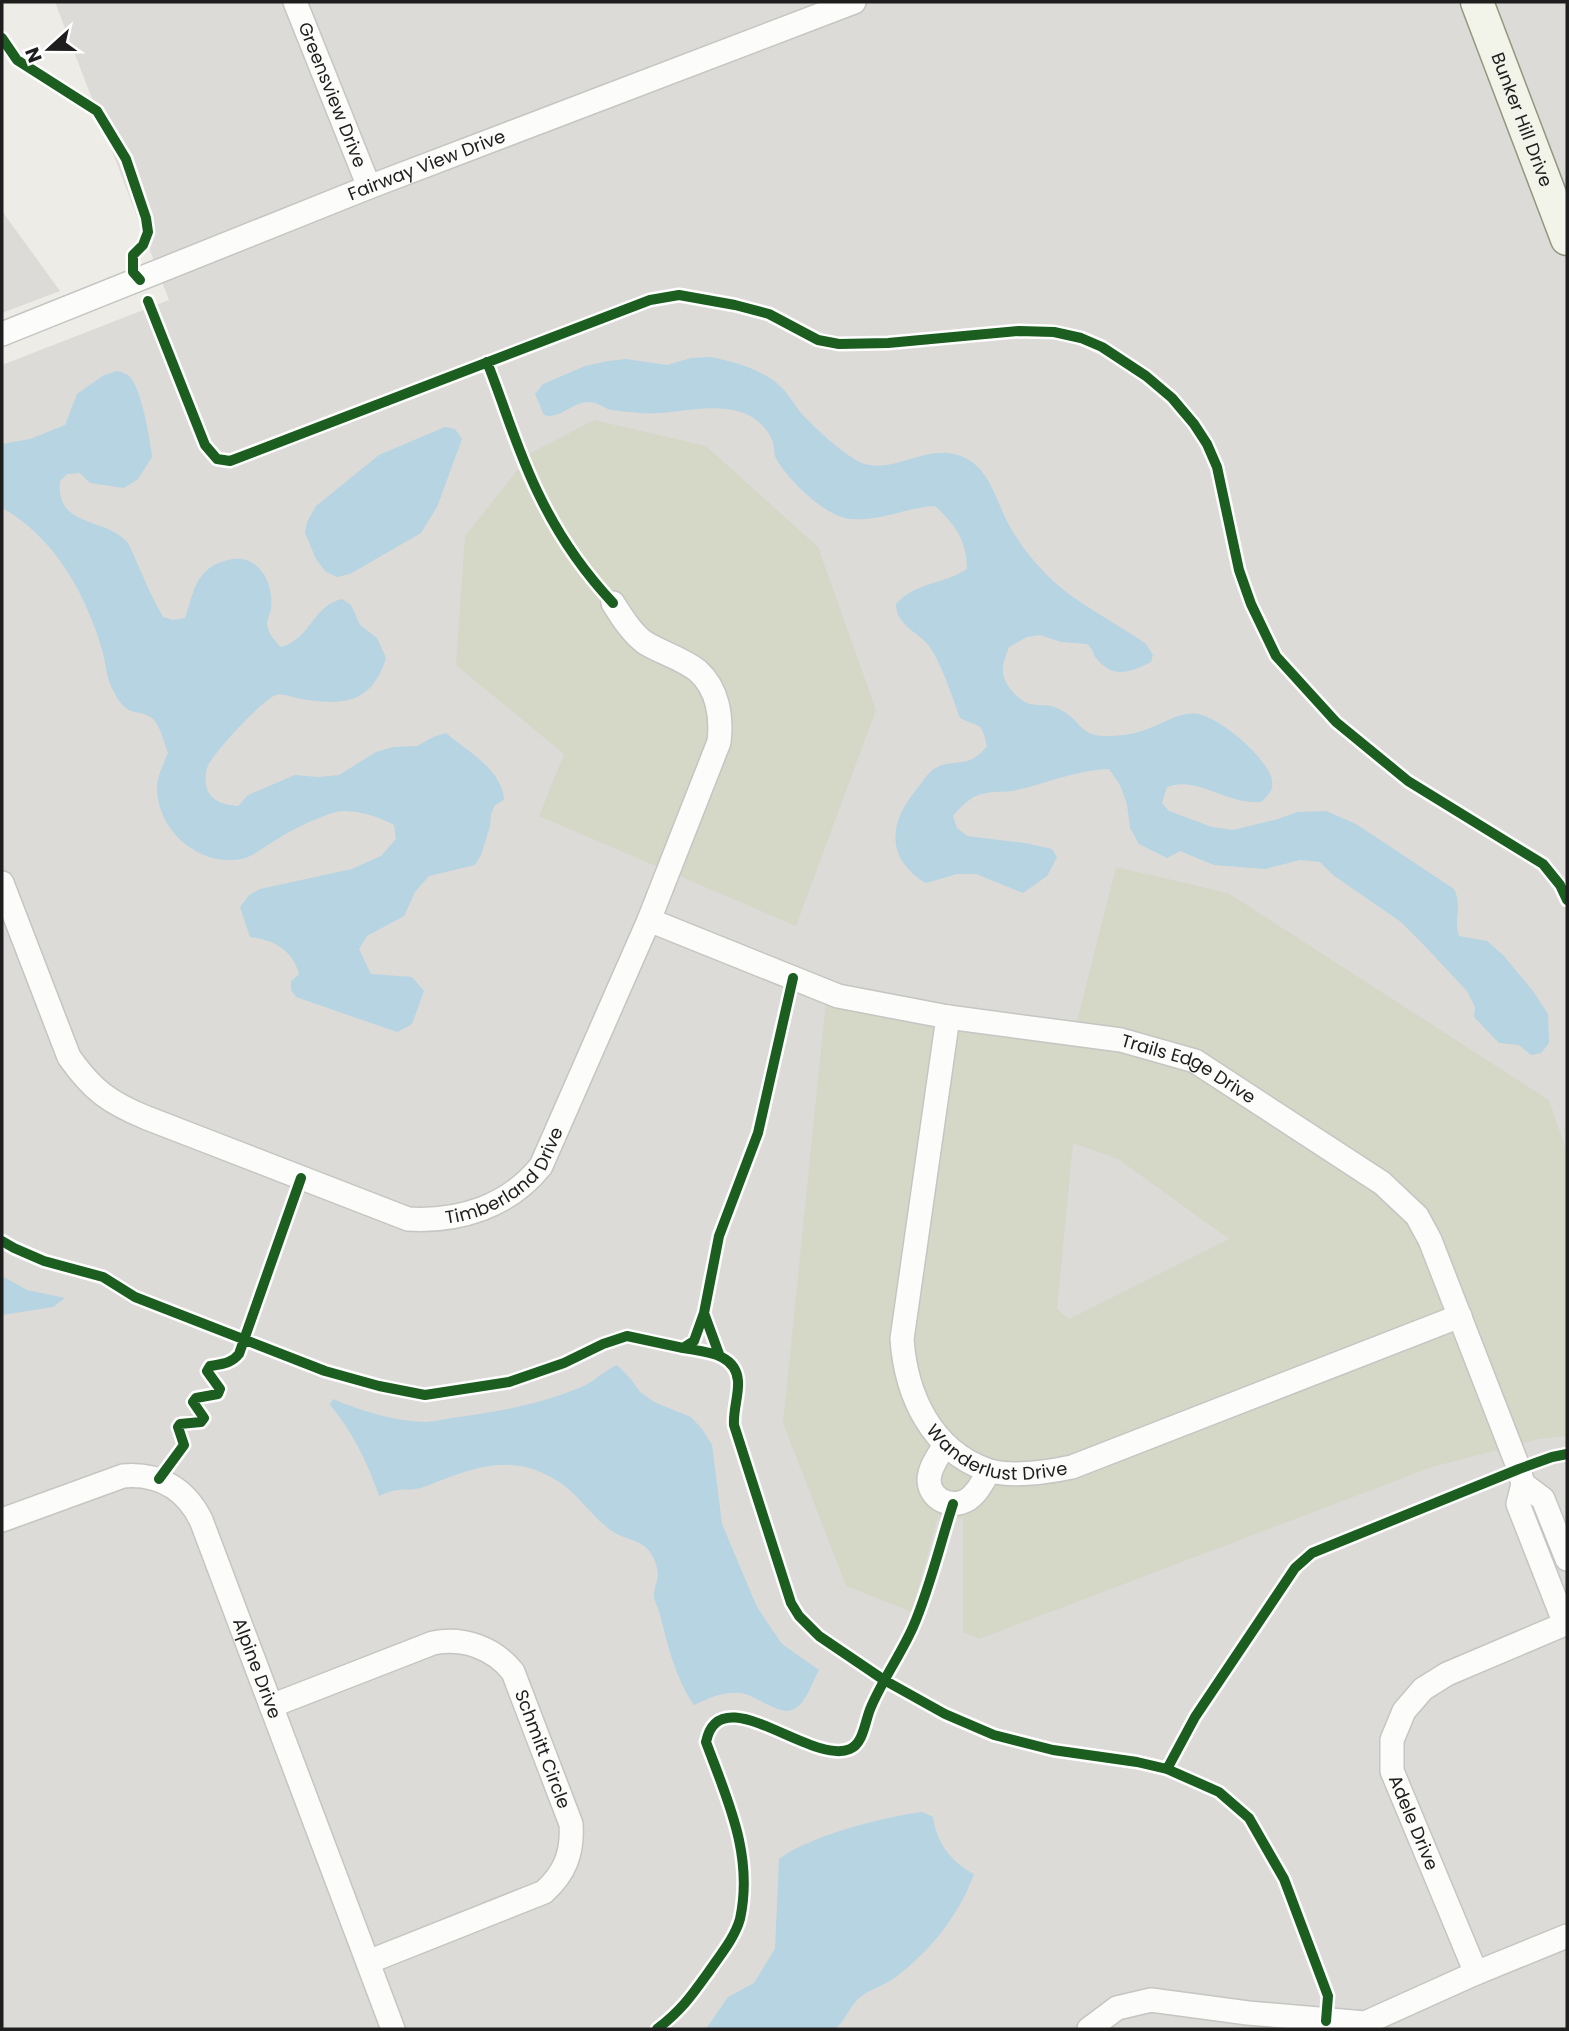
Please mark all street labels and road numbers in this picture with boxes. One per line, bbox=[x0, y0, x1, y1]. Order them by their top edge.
street label: Greensview Drive bbox=[292, 18, 373, 171]
street label: Bunker Hill Drive bbox=[1485, 49, 1559, 190]
street label: Fairway View Drive bbox=[344, 123, 509, 206]
street label: Trails Edge Drive bbox=[1118, 1028, 1261, 1109]
street label: Timberland Drive bbox=[443, 1123, 569, 1230]
street label: Wanderlust Drive bbox=[921, 1419, 1069, 1486]
street label: Alpine Drive bbox=[227, 1614, 288, 1722]
street label: Schmitt Circle bbox=[509, 1686, 577, 1812]
street label: Adele Drive bbox=[1383, 1771, 1445, 1874]

